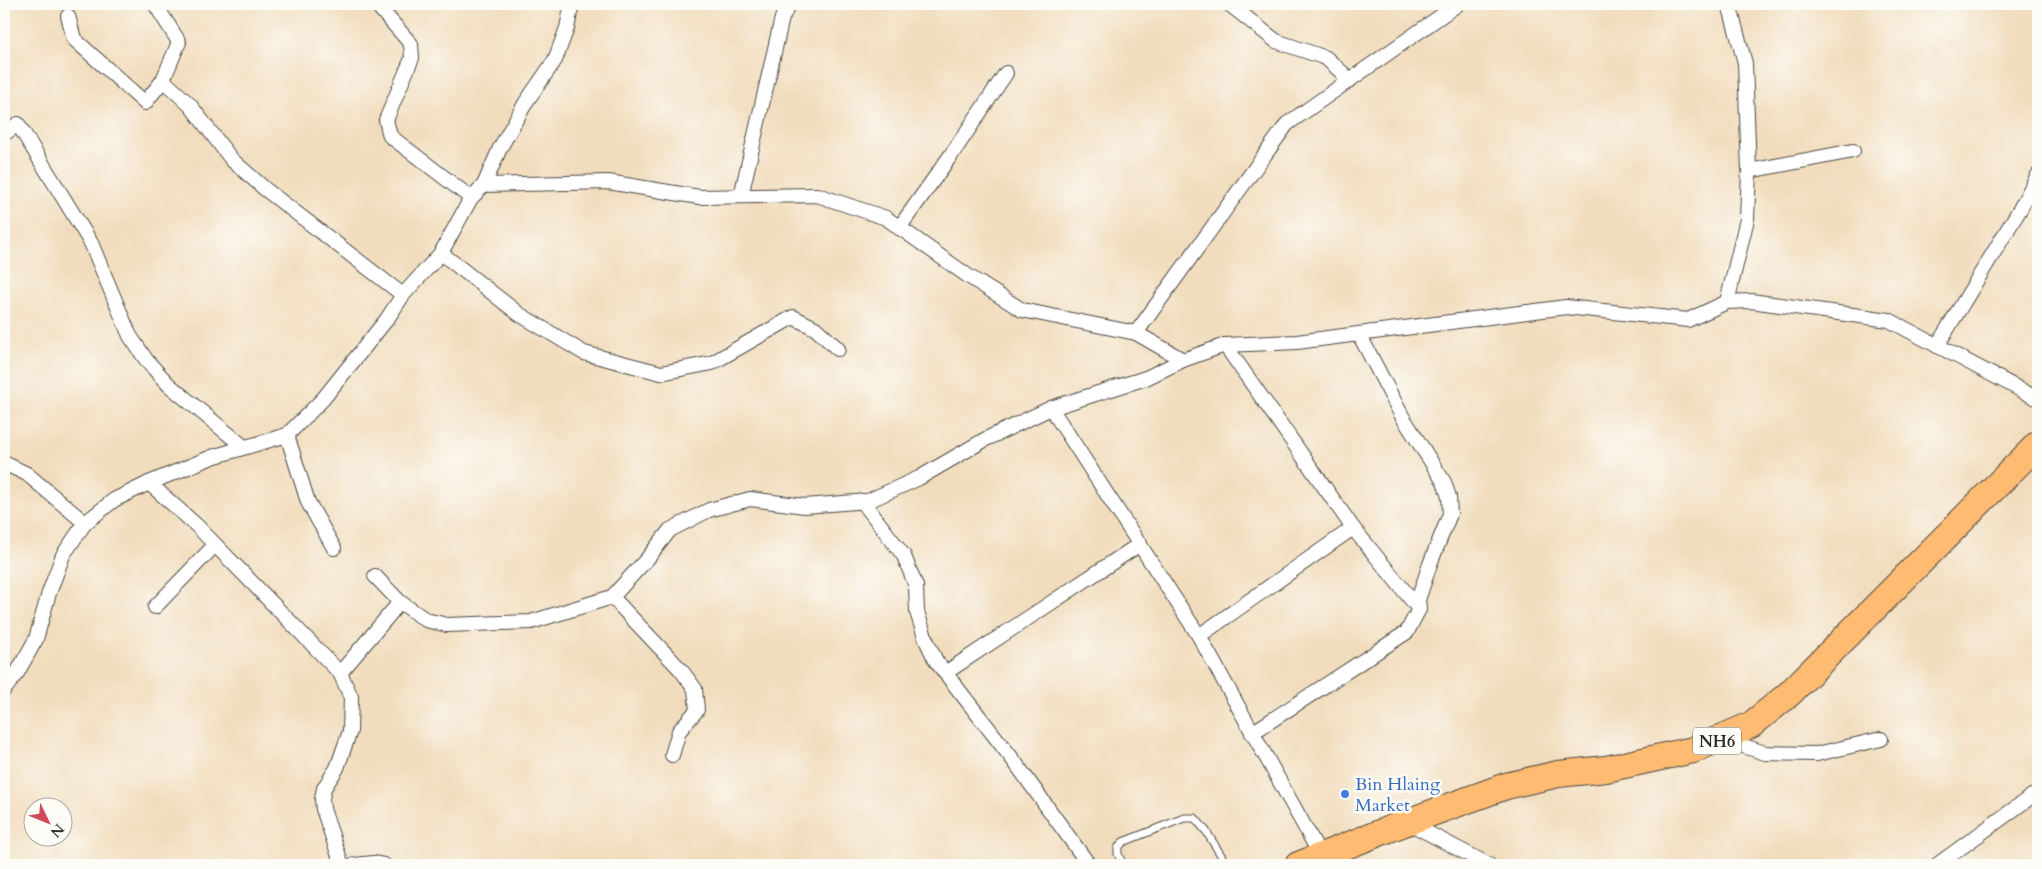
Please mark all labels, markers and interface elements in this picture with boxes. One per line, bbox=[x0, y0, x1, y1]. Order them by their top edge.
road number: NH6 bbox=[1693, 728, 1741, 754]
place label: Bin Hlaing Market bbox=[1355, 772, 1441, 818]
marker: Bin Hlaing Market bbox=[1339, 788, 1351, 800]
north arrow bbox=[22, 796, 72, 846]
text: N bbox=[46, 820, 68, 841]

